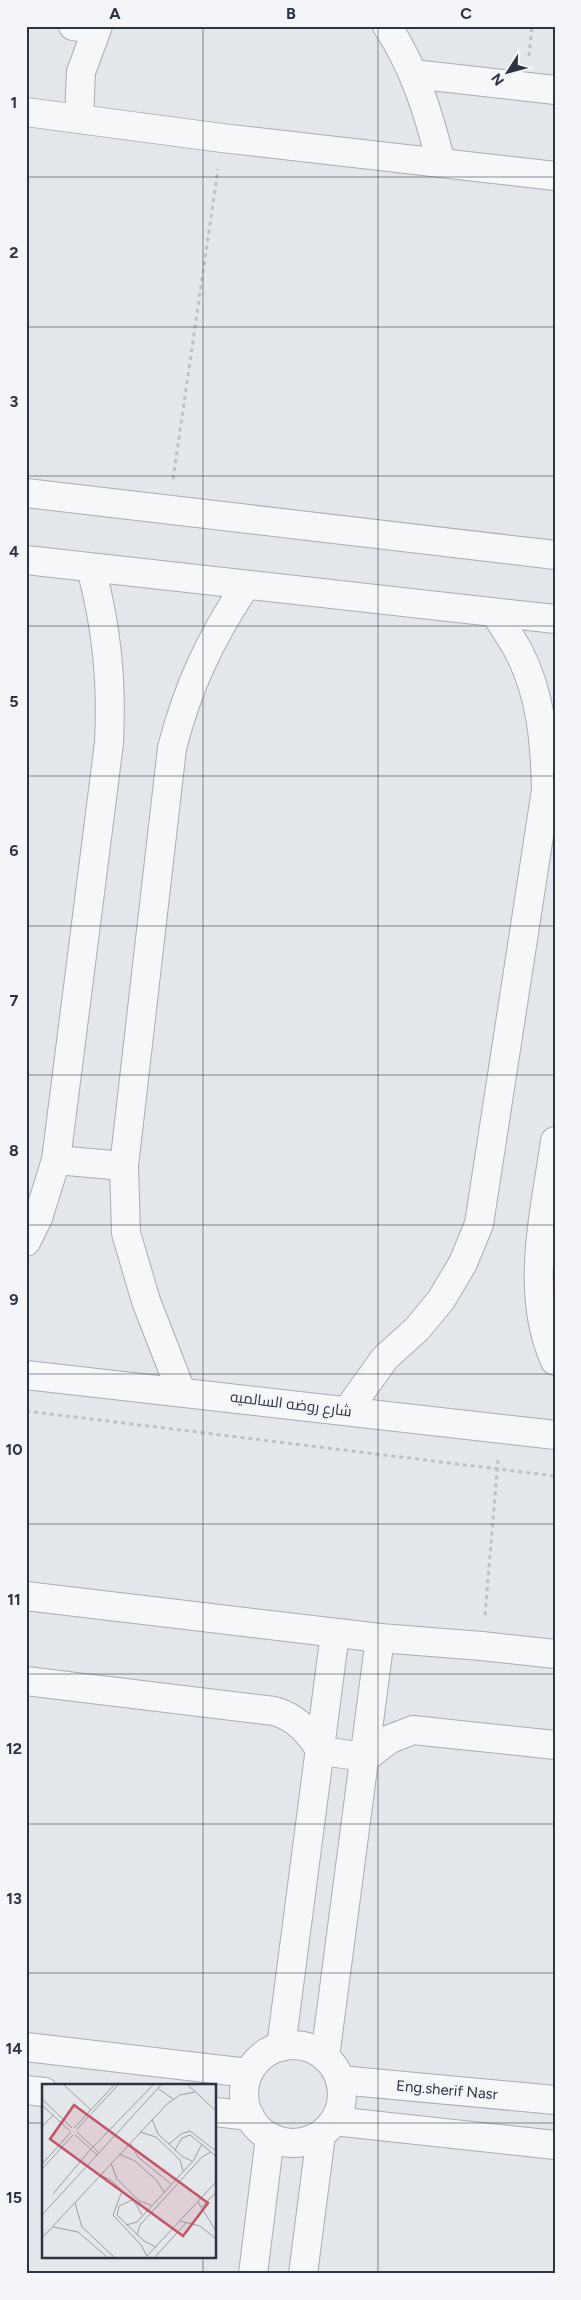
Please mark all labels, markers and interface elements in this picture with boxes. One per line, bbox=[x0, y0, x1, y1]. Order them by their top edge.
text: A bbox=[109, 4, 121, 23]
text: B bbox=[286, 4, 296, 23]
text: C bbox=[460, 4, 472, 23]
north arrow bbox=[484, 48, 534, 98]
text: N bbox=[488, 70, 508, 89]
text: 1 bbox=[11, 93, 17, 112]
text: 2 bbox=[9, 243, 19, 262]
text: 3 bbox=[10, 392, 19, 411]
text: 4 bbox=[9, 542, 19, 561]
text: 5 bbox=[9, 692, 19, 711]
text: 6 bbox=[9, 841, 19, 860]
text: 7 bbox=[10, 991, 19, 1010]
text: 8 bbox=[9, 1141, 19, 1160]
text: 9 bbox=[9, 1290, 19, 1309]
street label: شارع روضه السالميه bbox=[229, 1388, 353, 1422]
text: 10 bbox=[5, 1440, 23, 1459]
text: 11 bbox=[7, 1590, 21, 1609]
text: 12 bbox=[6, 1739, 22, 1758]
text: 13 bbox=[6, 1889, 22, 1908]
text: 14 bbox=[6, 2039, 22, 2058]
street label: Eng.sherif Nasr bbox=[395, 2077, 499, 2103]
inset map bbox=[42, 2084, 216, 2258]
text: 15 bbox=[6, 2188, 22, 2207]

